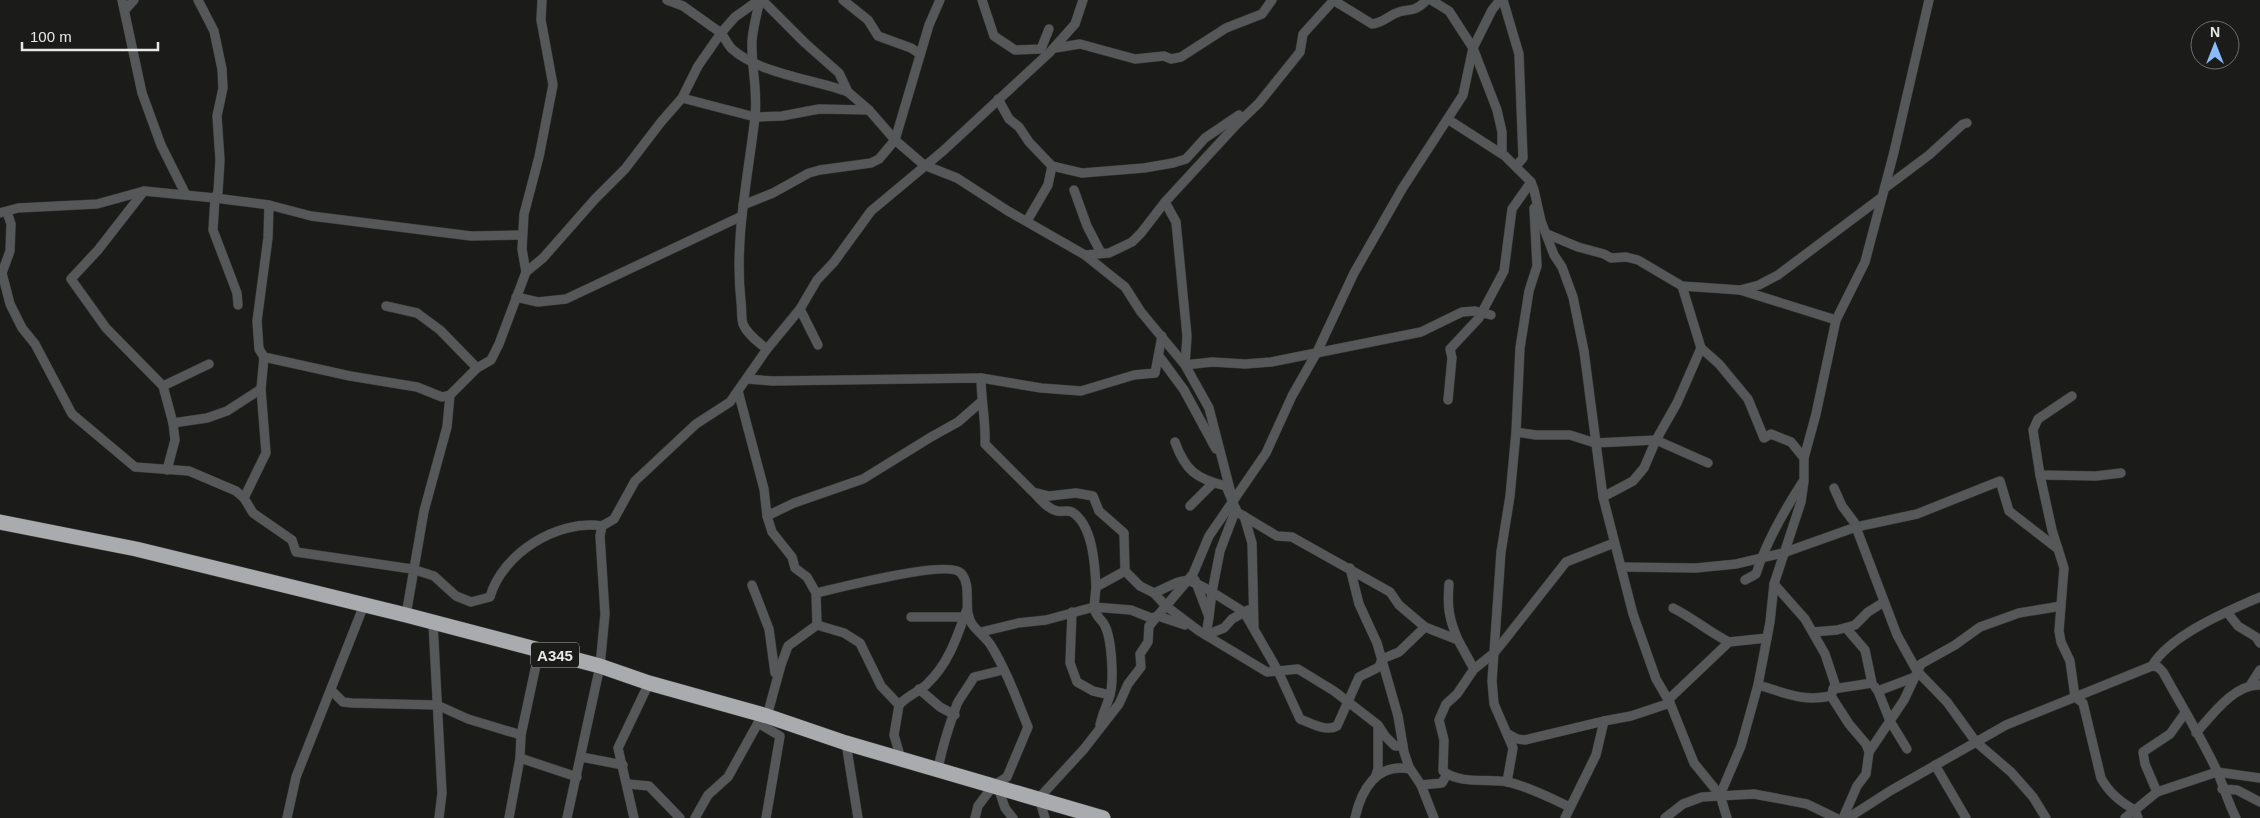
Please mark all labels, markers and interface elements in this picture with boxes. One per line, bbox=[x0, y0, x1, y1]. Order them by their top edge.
scale bar bbox=[22, 20, 159, 52]
north arrow bbox=[2190, 20, 2240, 70]
text: N bbox=[2210, 24, 2220, 40]
text: 100 m bbox=[30, 28, 72, 45]
road number: A345 bbox=[531, 642, 579, 668]

